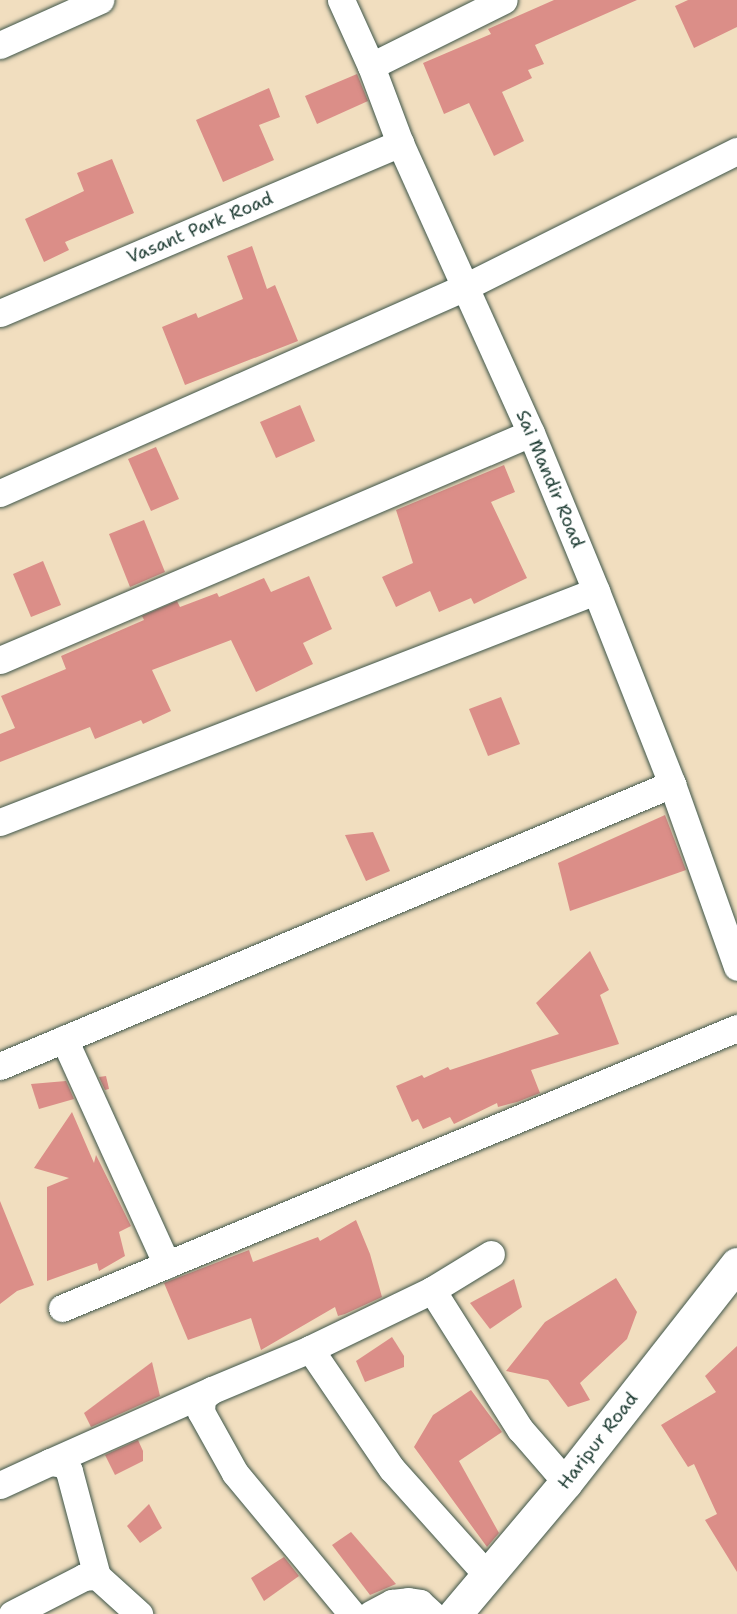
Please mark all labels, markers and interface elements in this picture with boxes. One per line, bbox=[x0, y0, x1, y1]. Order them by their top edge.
street label: Vasant Park Road bbox=[124, 187, 276, 269]
street label: Sai Mandir Road bbox=[511, 407, 589, 551]
street label: Haripur Road bbox=[553, 1388, 643, 1494]

